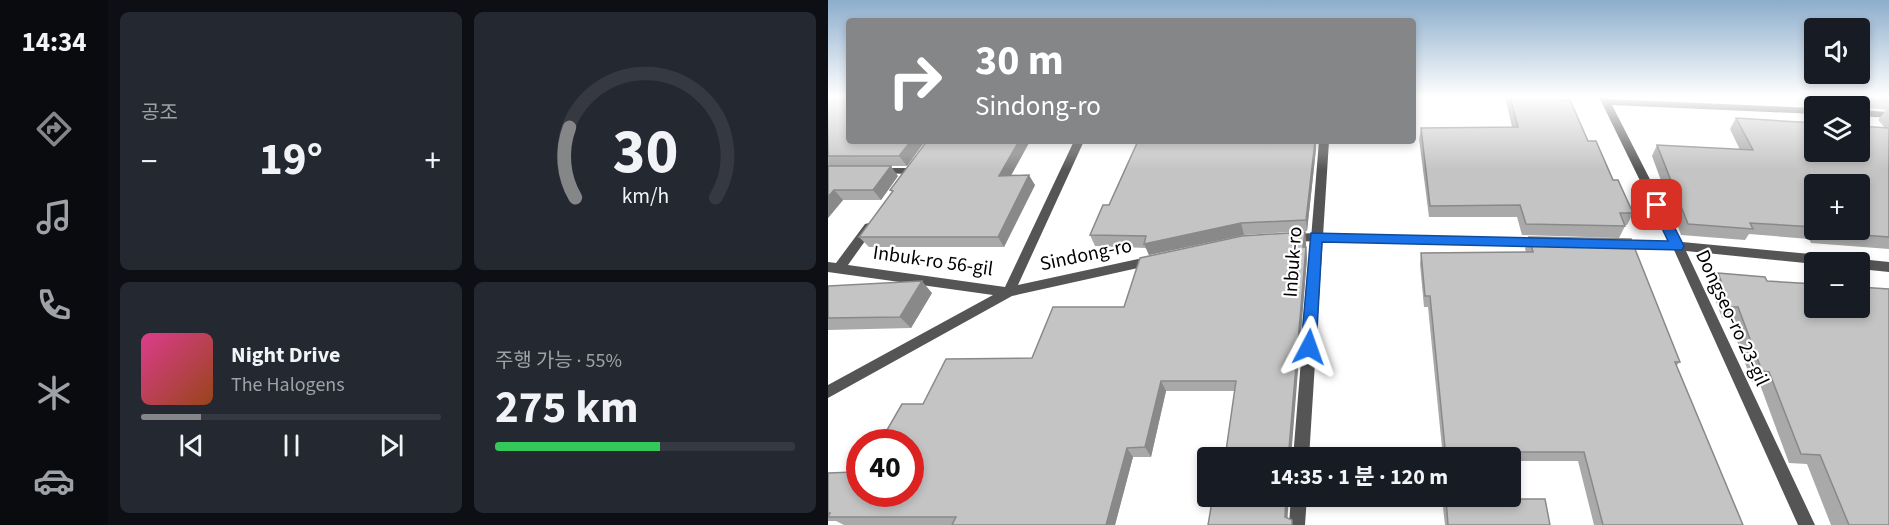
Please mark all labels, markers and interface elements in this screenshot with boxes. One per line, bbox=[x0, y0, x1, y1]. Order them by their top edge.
map controls bbox=[1804, 18, 1870, 318]
button: sound bbox=[1804, 18, 1870, 84]
text: 14:34 bbox=[21, 23, 87, 62]
text: 30 m bbox=[975, 31, 1064, 91]
icon: right bbox=[876, 42, 954, 120]
text: Sindong-ro bbox=[975, 87, 1101, 126]
button: layers bbox=[1804, 96, 1870, 162]
text: 공조 bbox=[141, 99, 178, 127]
icon: directions bbox=[33, 108, 75, 150]
text: 30 bbox=[612, 108, 678, 197]
text: 19° bbox=[259, 128, 323, 192]
text: − bbox=[141, 138, 157, 185]
text: + bbox=[425, 138, 441, 185]
button: + bbox=[1804, 174, 1870, 240]
pin bbox=[1631, 179, 1682, 230]
text: km/h bbox=[621, 181, 669, 212]
icon: arrive bbox=[1640, 188, 1673, 221]
icon: music bbox=[33, 196, 75, 238]
street label: Inbuk-ro bbox=[1277, 226, 1309, 298]
street label: Sindong-ro bbox=[1037, 232, 1135, 278]
street label: Inbuk-ro 56-gil bbox=[871, 239, 995, 283]
street label: Dongseo-ro 23-gil bbox=[1688, 245, 1776, 391]
button: − bbox=[1804, 252, 1870, 318]
icon: phone bbox=[33, 284, 75, 326]
position arrow bbox=[1277, 315, 1341, 379]
text: Night Drive bbox=[231, 339, 340, 371]
text: 주행 가능 · 55% bbox=[495, 347, 622, 375]
text: The Halogens bbox=[231, 371, 345, 399]
icon: climate bbox=[33, 372, 75, 414]
text: 275 km bbox=[495, 376, 639, 440]
icon: previous bbox=[175, 429, 208, 462]
icon: pause bbox=[275, 429, 308, 462]
icon: next bbox=[375, 429, 408, 462]
speed limit sign: 40 bbox=[846, 429, 924, 507]
icon: car bbox=[33, 460, 75, 502]
text: 14:35 · 1 분 · 120 m bbox=[1270, 461, 1448, 493]

